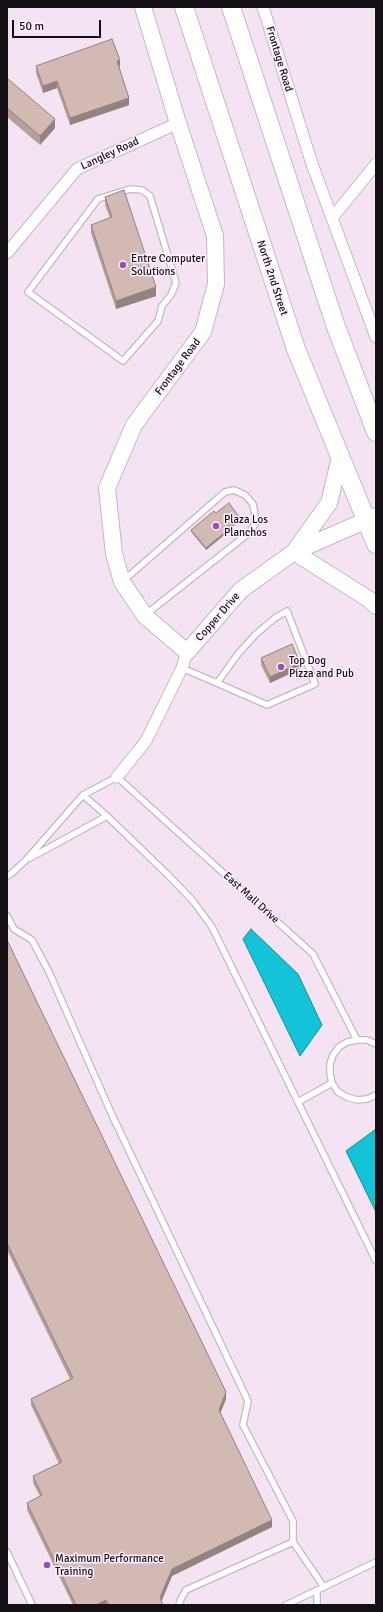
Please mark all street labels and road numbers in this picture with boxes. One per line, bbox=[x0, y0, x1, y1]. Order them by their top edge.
street label: Frontage Road bbox=[263, 25, 295, 93]
street label: Langley Road bbox=[79, 135, 141, 173]
street label: North 2nd Street bbox=[254, 239, 290, 317]
street label: Frontage Road bbox=[152, 336, 204, 398]
street label: Copper Drive bbox=[193, 590, 243, 644]
street label: East Mall Drive bbox=[220, 869, 282, 927]

